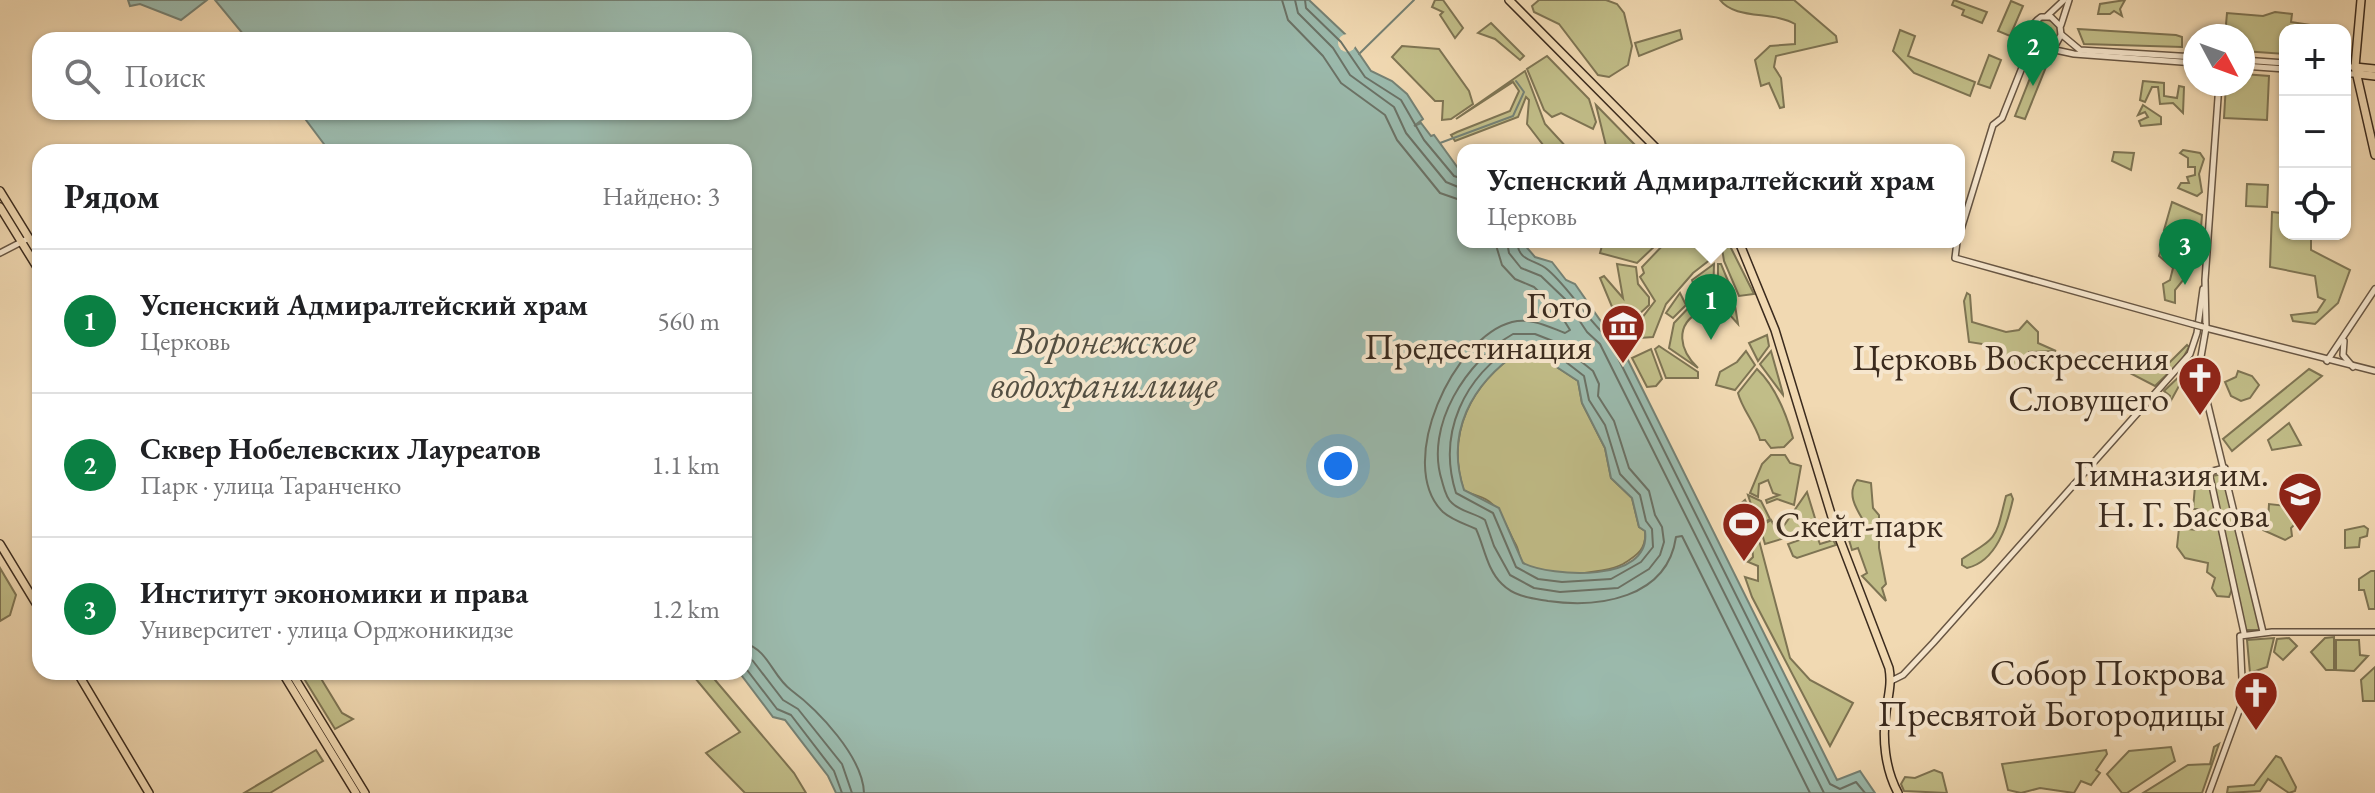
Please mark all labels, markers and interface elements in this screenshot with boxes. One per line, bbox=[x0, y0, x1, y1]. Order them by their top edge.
pin: 2 bbox=[2007, 20, 2059, 86]
north arrow bbox=[2183, 24, 2255, 96]
map controls bbox=[2279, 24, 2351, 240]
button: + bbox=[2279, 24, 2351, 96]
search box bbox=[32, 32, 752, 120]
icon: search bbox=[60, 54, 104, 98]
text: Поиск bbox=[124, 57, 206, 96]
button: − bbox=[2279, 96, 2351, 168]
popup bbox=[1457, 144, 1965, 248]
text: Успенский Адмиралтейский храм bbox=[1487, 160, 1935, 199]
button: locate bbox=[2279, 168, 2351, 240]
text: Рядом bbox=[64, 174, 159, 218]
text: Найдено: 3 bbox=[602, 179, 720, 213]
text: Церковь bbox=[1487, 199, 1577, 233]
pin: 3 bbox=[2159, 219, 2211, 285]
pin: 1 bbox=[1685, 274, 1737, 340]
place label: Гото Предестинация bbox=[1364, 282, 1592, 370]
text: Успенский Адмиралтейский храм bbox=[140, 285, 588, 324]
museum icon: Гото Предестинация bbox=[1599, 302, 1647, 365]
text: 1 bbox=[83, 304, 97, 338]
text: 560 m bbox=[657, 304, 720, 338]
water label: Воронежское водохранилище bbox=[991, 315, 1218, 408]
text: Церковь bbox=[140, 324, 230, 358]
place label: Церковь Воскресения Словущего bbox=[1853, 334, 2169, 422]
church icon: Церковь Воскресения Словущего bbox=[2176, 354, 2224, 417]
text: Сквер Нобелевских Лауреатов bbox=[140, 429, 541, 468]
your location bbox=[1318, 446, 1358, 486]
text: 2 bbox=[83, 448, 97, 482]
text: 1.1 km bbox=[651, 448, 720, 482]
place label: Гимназия им. Н. Г. Басова bbox=[2074, 450, 2270, 538]
text: Парк · улица Таранченко bbox=[140, 468, 401, 502]
school or university icon: Гимназия им. Н. Г. Басова bbox=[2276, 470, 2324, 533]
sports icon: Скейт-парк bbox=[1720, 500, 1768, 563]
place label: Скейт-парк bbox=[1775, 501, 1943, 548]
text: Институт экономики и права bbox=[140, 573, 528, 612]
text: 3 bbox=[83, 592, 97, 626]
text: 1.2 km bbox=[651, 592, 720, 626]
text: Университет · улица Орджоникидзе bbox=[140, 612, 513, 646]
place label: Собор Покрова Пресвятой Богородицы bbox=[1878, 649, 2226, 737]
church icon: Собор Покрова Пресвятой Богородицы bbox=[2232, 669, 2280, 732]

